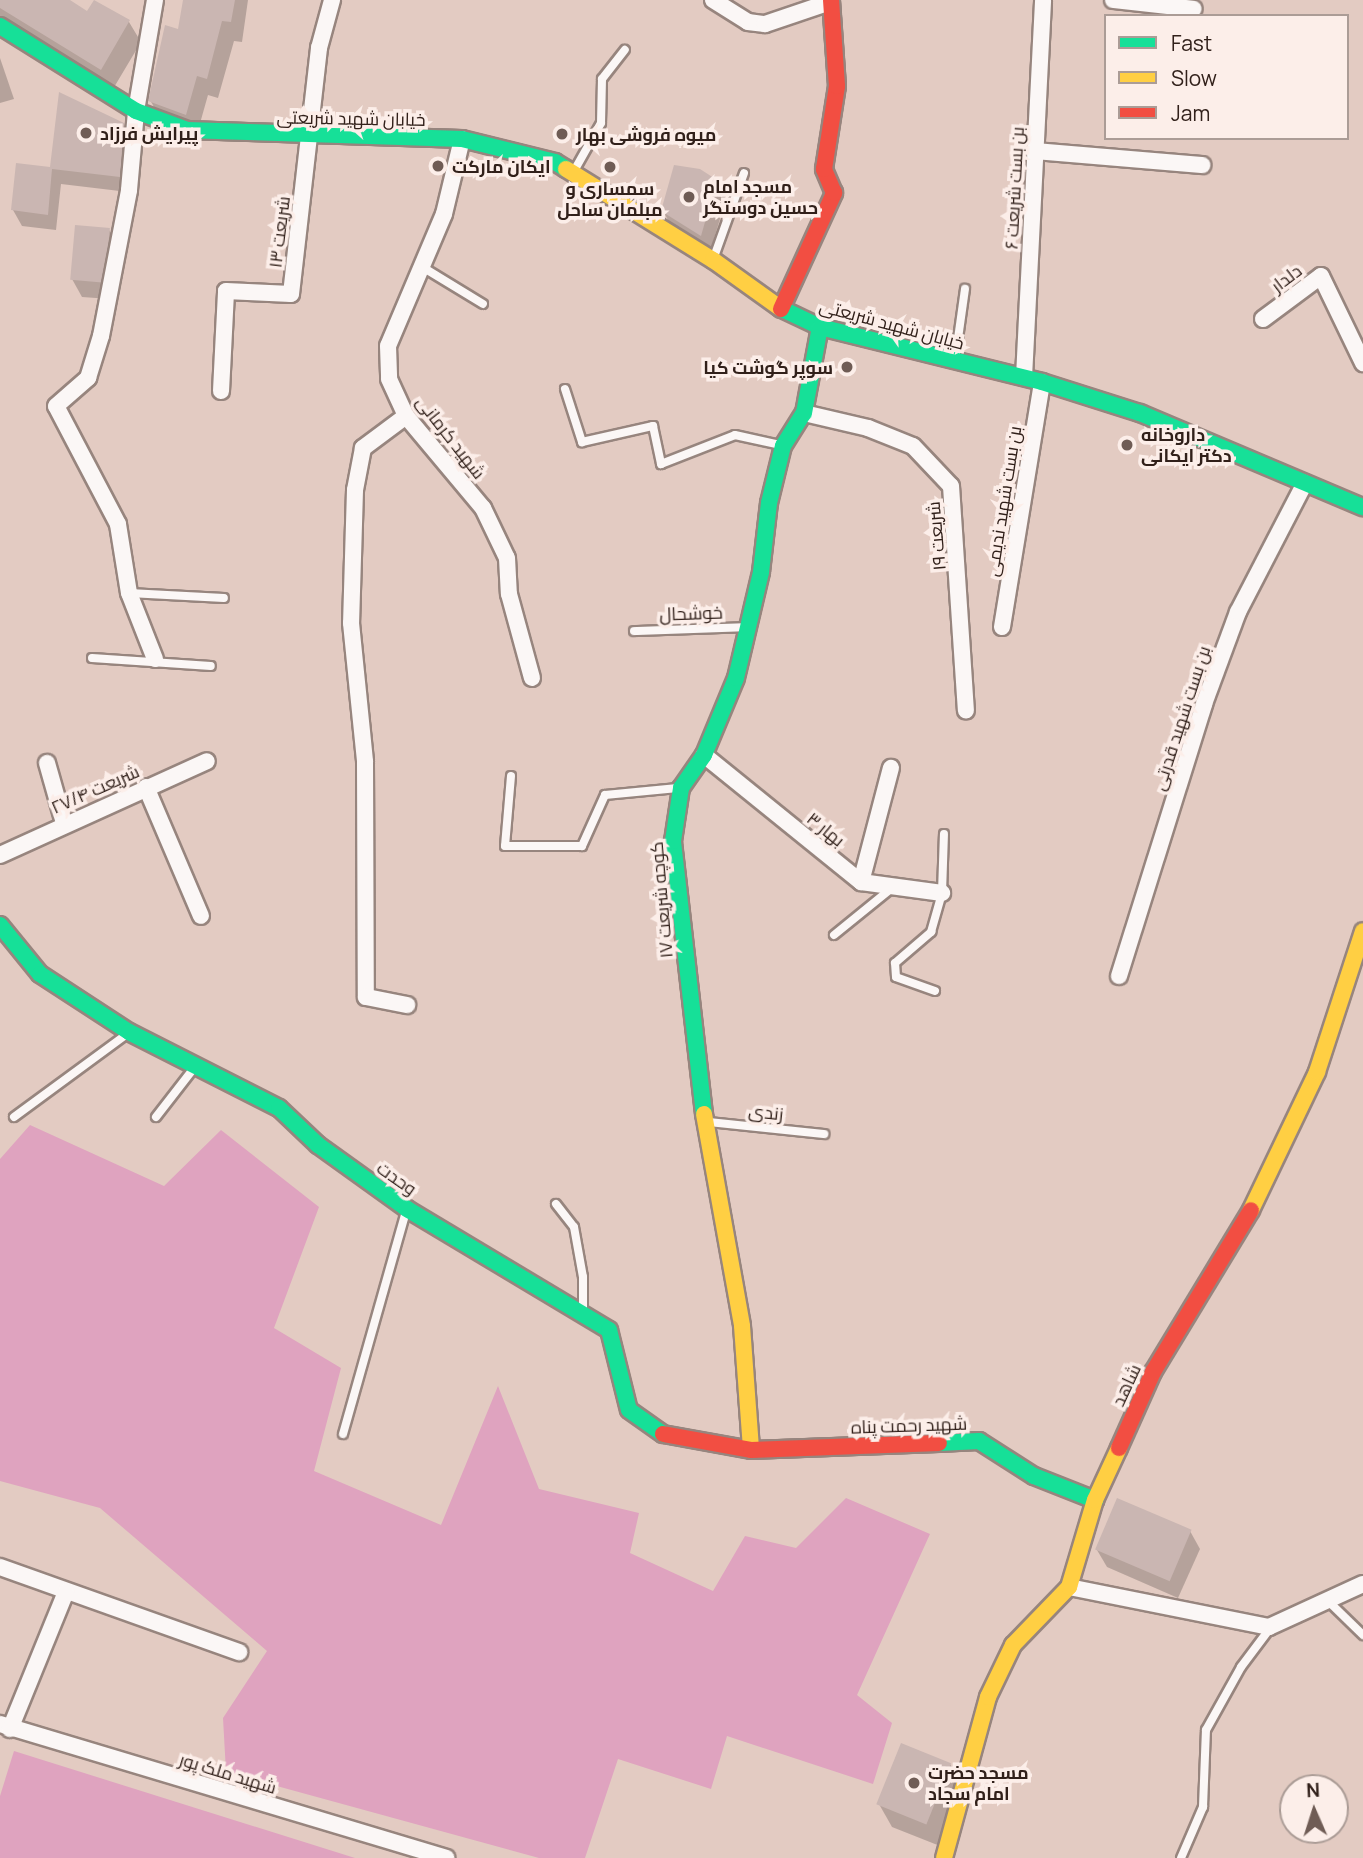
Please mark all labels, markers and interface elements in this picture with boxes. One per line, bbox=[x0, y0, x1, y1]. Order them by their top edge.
legend bbox=[1104, 14, 1349, 140]
text: Fast bbox=[1171, 29, 1212, 57]
text: Slow bbox=[1171, 64, 1217, 92]
text: Jam bbox=[1171, 99, 1210, 127]
street label: خیابان شهید شریعتی bbox=[276, 106, 426, 130]
place label: پیرایش فرزاد bbox=[100, 122, 198, 144]
place label: میوه فروشی بهار bbox=[576, 123, 716, 145]
marker: پیرایش فرزاد bbox=[78, 125, 94, 141]
marker: میوه فروشی بهار bbox=[554, 126, 570, 142]
street label: بن بست شریعت ۶ bbox=[1000, 126, 1028, 250]
place label: ایکان مارکت bbox=[452, 155, 551, 177]
marker: ایکان مارکت bbox=[430, 158, 446, 174]
marker: سمساری و مبلمان ساحل bbox=[602, 159, 618, 175]
place label: مسجد امام حسین دوستگر bbox=[703, 176, 818, 218]
place label: سمساری و مبلمان ساحل bbox=[557, 178, 663, 220]
marker: مسجد امام حسین دوستگر bbox=[681, 189, 697, 205]
street label: شریعت ۱۳ bbox=[264, 195, 294, 269]
street label: دلدار bbox=[1266, 259, 1306, 297]
street label: خیابان شهید شریعتی bbox=[817, 294, 967, 354]
place label: سوپر گوشت کیا bbox=[703, 356, 833, 378]
marker: سوپر گوشت کیا bbox=[839, 359, 855, 375]
street label: شهید کرمانی bbox=[412, 391, 490, 483]
street label: بن بست شهید ندیمی bbox=[980, 424, 1026, 578]
place label: داروخانه دکتر ایکانی bbox=[1141, 424, 1232, 466]
marker: داروخانه دکتر ایکانی bbox=[1119, 437, 1135, 453]
street label: شریعت ۱۹ bbox=[922, 500, 950, 572]
street label: خوشحال bbox=[659, 601, 723, 625]
street label: بن بست شهید قدرتی bbox=[1147, 643, 1215, 793]
street label: شریعت ۲۷/۴ bbox=[48, 760, 142, 818]
street label: بهار ۳ bbox=[803, 807, 849, 851]
street label: کوچه شریعت ۱۷ bbox=[645, 841, 677, 959]
street label: زندی bbox=[747, 1099, 785, 1125]
street label: وحدت bbox=[373, 1157, 421, 1199]
street label: شاهد bbox=[1107, 1360, 1145, 1410]
street label: شهید رحمت پناه bbox=[850, 1412, 968, 1438]
street label: شهید ملک پور bbox=[177, 1748, 279, 1798]
place label: مسجد حضرت امام سجاد bbox=[928, 1762, 1029, 1804]
north arrow bbox=[1279, 1774, 1349, 1844]
marker: مسجد حضرت امام سجاد bbox=[906, 1775, 922, 1791]
text: N bbox=[1306, 1777, 1321, 1803]

